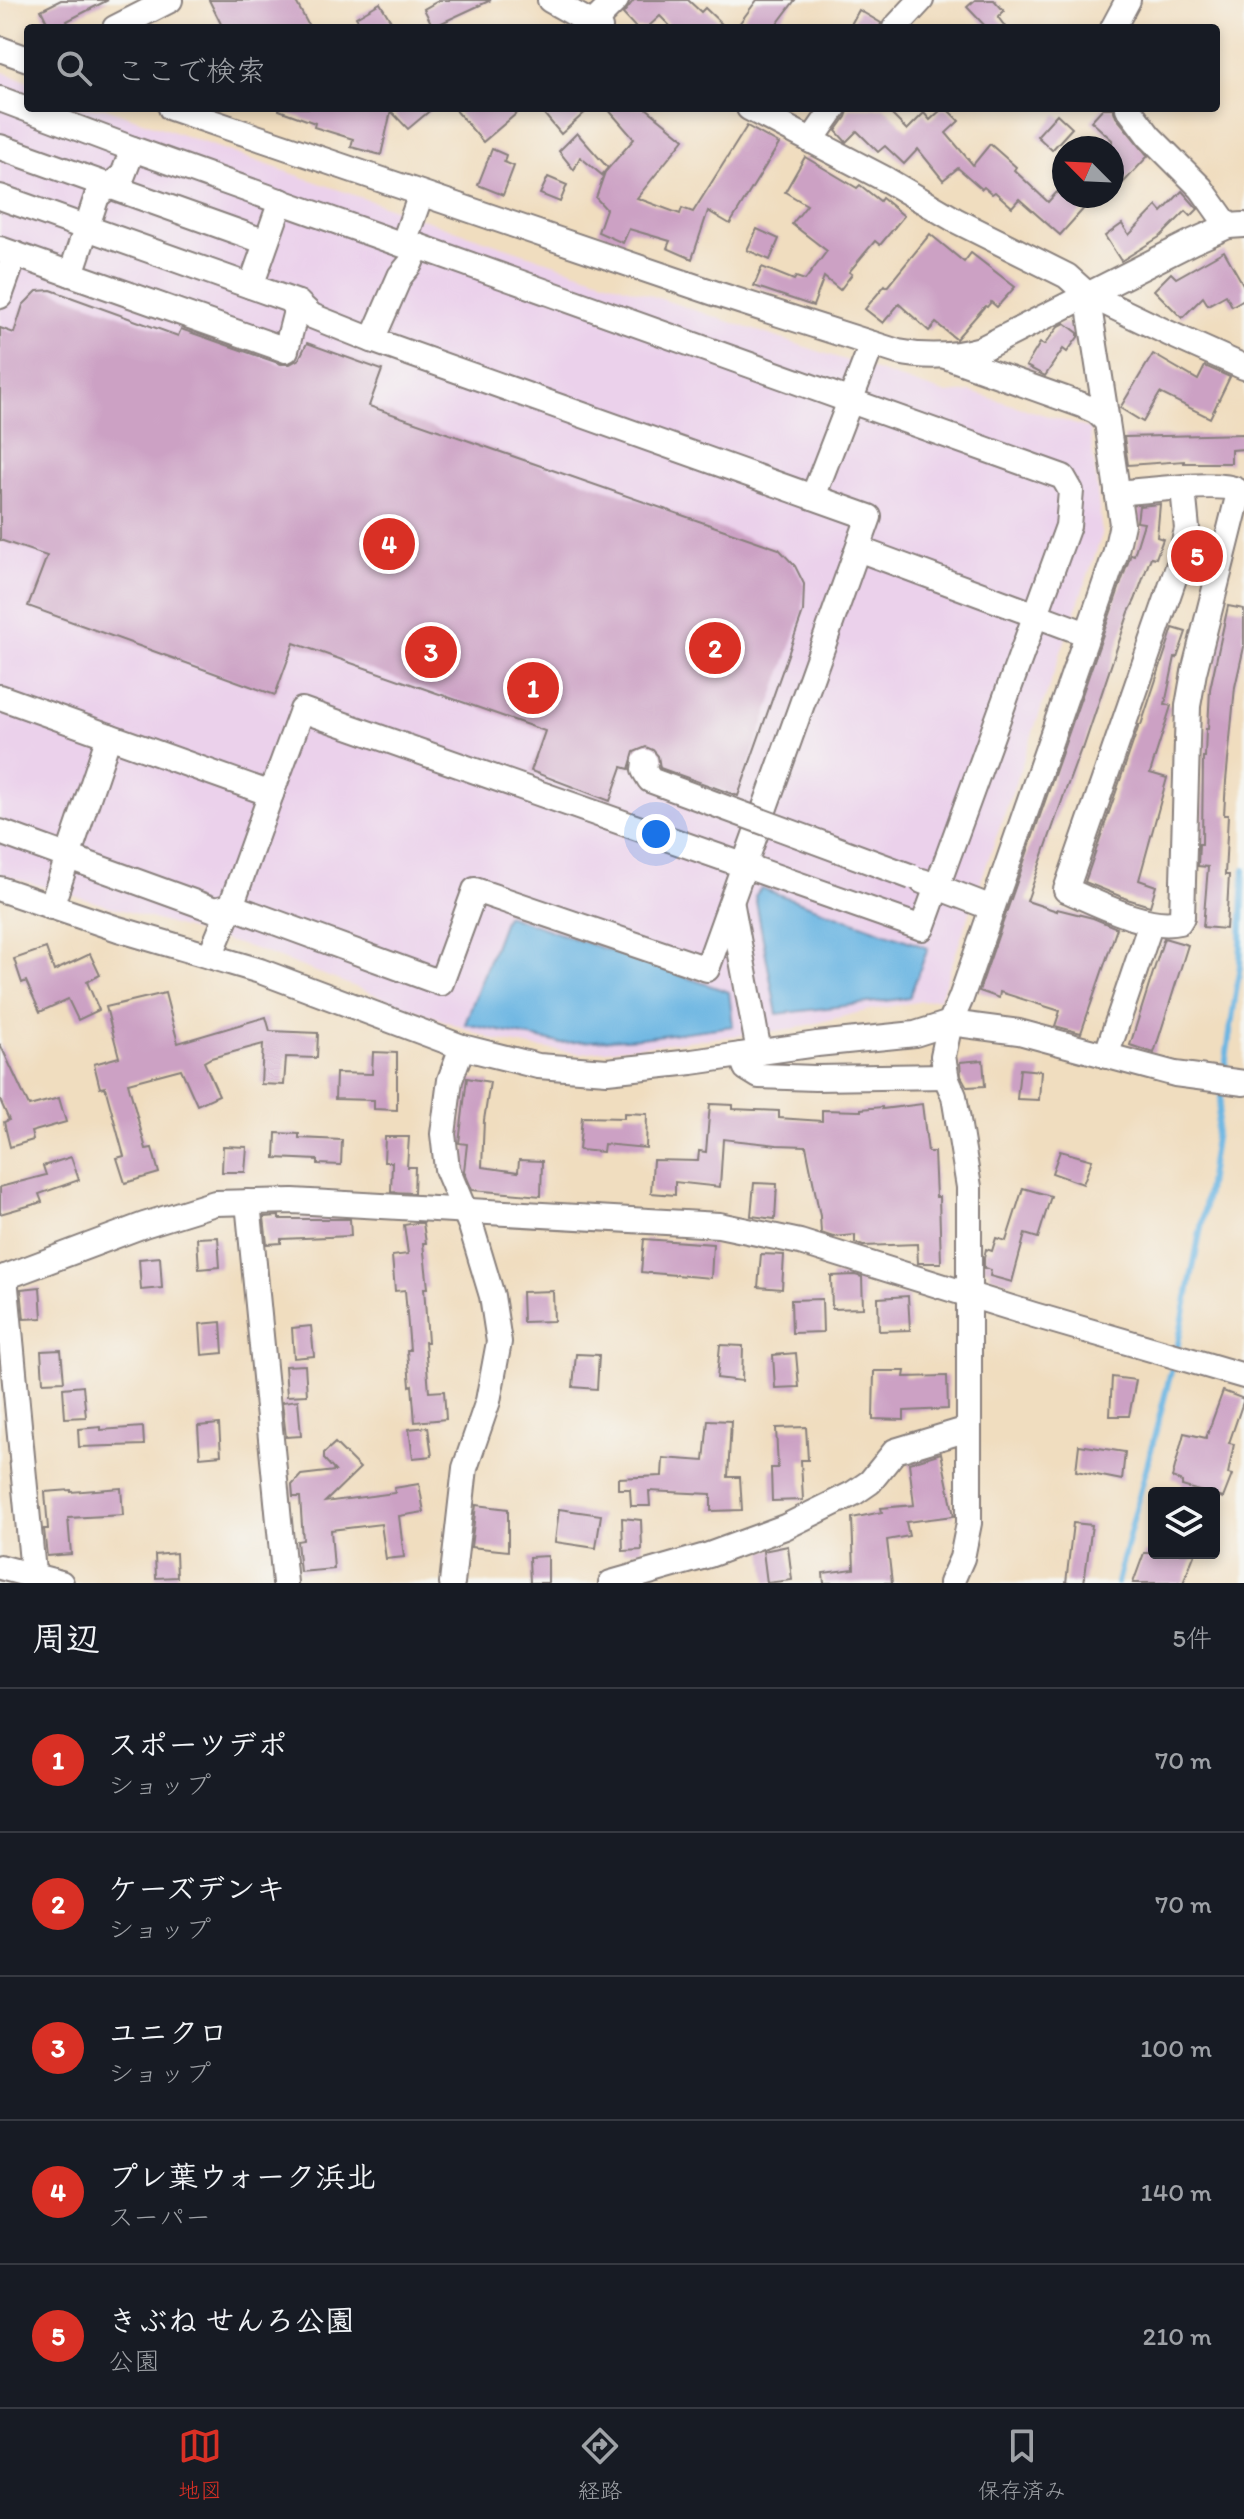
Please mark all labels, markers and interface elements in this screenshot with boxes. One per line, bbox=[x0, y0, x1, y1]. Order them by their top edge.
search box bbox=[24, 24, 1220, 112]
icon: search bbox=[52, 46, 96, 90]
text: ここで検索 bbox=[116, 52, 266, 89]
north arrow bbox=[1052, 136, 1124, 208]
pin: 4 bbox=[363, 514, 415, 574]
pin: 5 bbox=[1171, 526, 1223, 586]
pin: 2 bbox=[689, 618, 741, 678]
pin: 3 bbox=[405, 622, 457, 682]
pin: 1 bbox=[507, 658, 559, 718]
your location bbox=[636, 814, 676, 854]
map controls bbox=[1148, 1487, 1220, 1559]
button: layers bbox=[1148, 1487, 1220, 1559]
text: 周辺 bbox=[32, 1618, 100, 1659]
text: 5件 bbox=[1172, 1622, 1212, 1654]
text: スポーツデポ bbox=[108, 1726, 287, 1763]
text: 1 bbox=[52, 1744, 64, 1776]
text: 70 m bbox=[1155, 1744, 1212, 1776]
text: ショップ bbox=[108, 1769, 211, 1801]
text: ケーズデンキ bbox=[108, 1870, 286, 1907]
text: 2 bbox=[51, 1888, 65, 1920]
text: 70 m bbox=[1155, 1888, 1212, 1920]
text: ショップ bbox=[108, 1913, 211, 1945]
text: ユニクロ bbox=[108, 2014, 229, 2051]
text: 3 bbox=[51, 2032, 65, 2064]
text: 100 m bbox=[1140, 2032, 1212, 2064]
text: ショップ bbox=[108, 2057, 211, 2089]
text: プレ葉ウォーク浜北 bbox=[108, 2158, 376, 2195]
text: 4 bbox=[50, 2176, 66, 2208]
text: 140 m bbox=[1141, 2176, 1212, 2208]
text: スーパー bbox=[108, 2201, 211, 2233]
text: きぶね せんろ公園 bbox=[108, 2302, 355, 2339]
text: 5 bbox=[51, 2320, 65, 2352]
text: 210 m bbox=[1143, 2320, 1212, 2352]
text: 公園 bbox=[108, 2345, 160, 2377]
tab: 地図 bbox=[178, 2424, 222, 2504]
tab: 経路 bbox=[578, 2424, 622, 2504]
tab: 保存済み bbox=[978, 2424, 1066, 2504]

